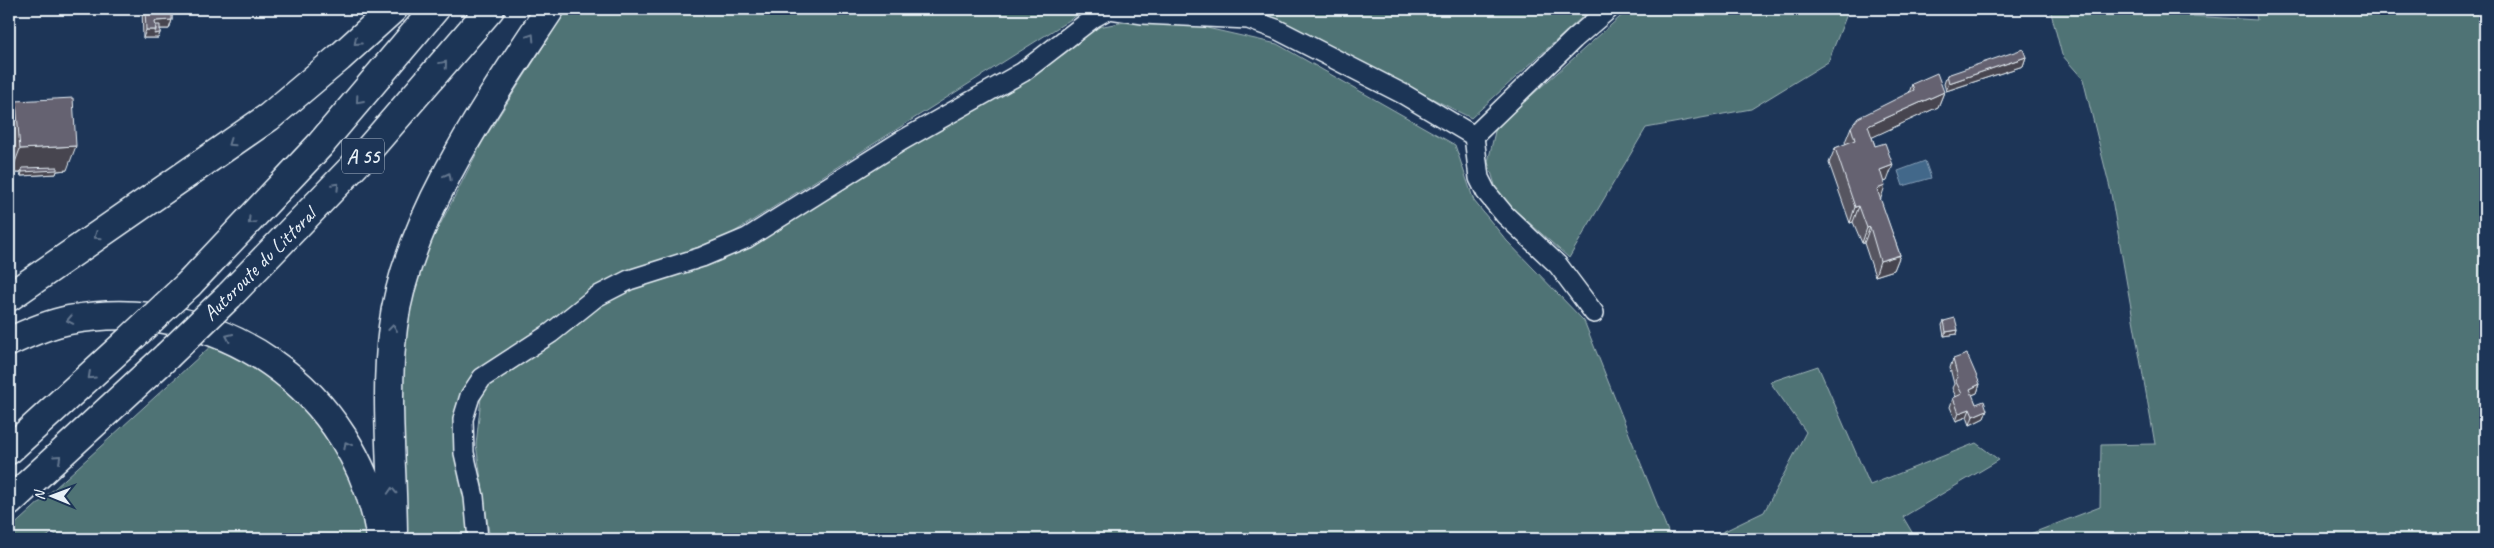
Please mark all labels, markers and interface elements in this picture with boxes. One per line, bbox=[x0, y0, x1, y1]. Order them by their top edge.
one-way arrow bbox=[525, 33, 535, 42]
one-way arrow bbox=[354, 36, 363, 45]
one-way arrow bbox=[438, 61, 446, 70]
one-way arrow bbox=[356, 94, 365, 103]
one-way arrow bbox=[227, 137, 237, 146]
road number: A 55 bbox=[342, 138, 384, 174]
one-way arrow bbox=[442, 172, 452, 181]
one-way arrow bbox=[330, 182, 339, 191]
street label: Autoroute du Littoral bbox=[197, 200, 323, 326]
one-way arrow bbox=[248, 215, 257, 224]
one-way arrow bbox=[94, 230, 103, 239]
one-way arrow bbox=[66, 314, 74, 325]
one-way arrow bbox=[387, 324, 398, 332]
one-way arrow bbox=[225, 333, 234, 344]
one-way arrow bbox=[87, 370, 96, 379]
one-way arrow bbox=[343, 441, 353, 450]
one-way arrow bbox=[53, 454, 62, 463]
north arrow bbox=[28, 470, 78, 520]
one-way arrow bbox=[387, 486, 397, 494]
text: N bbox=[31, 489, 48, 500]

